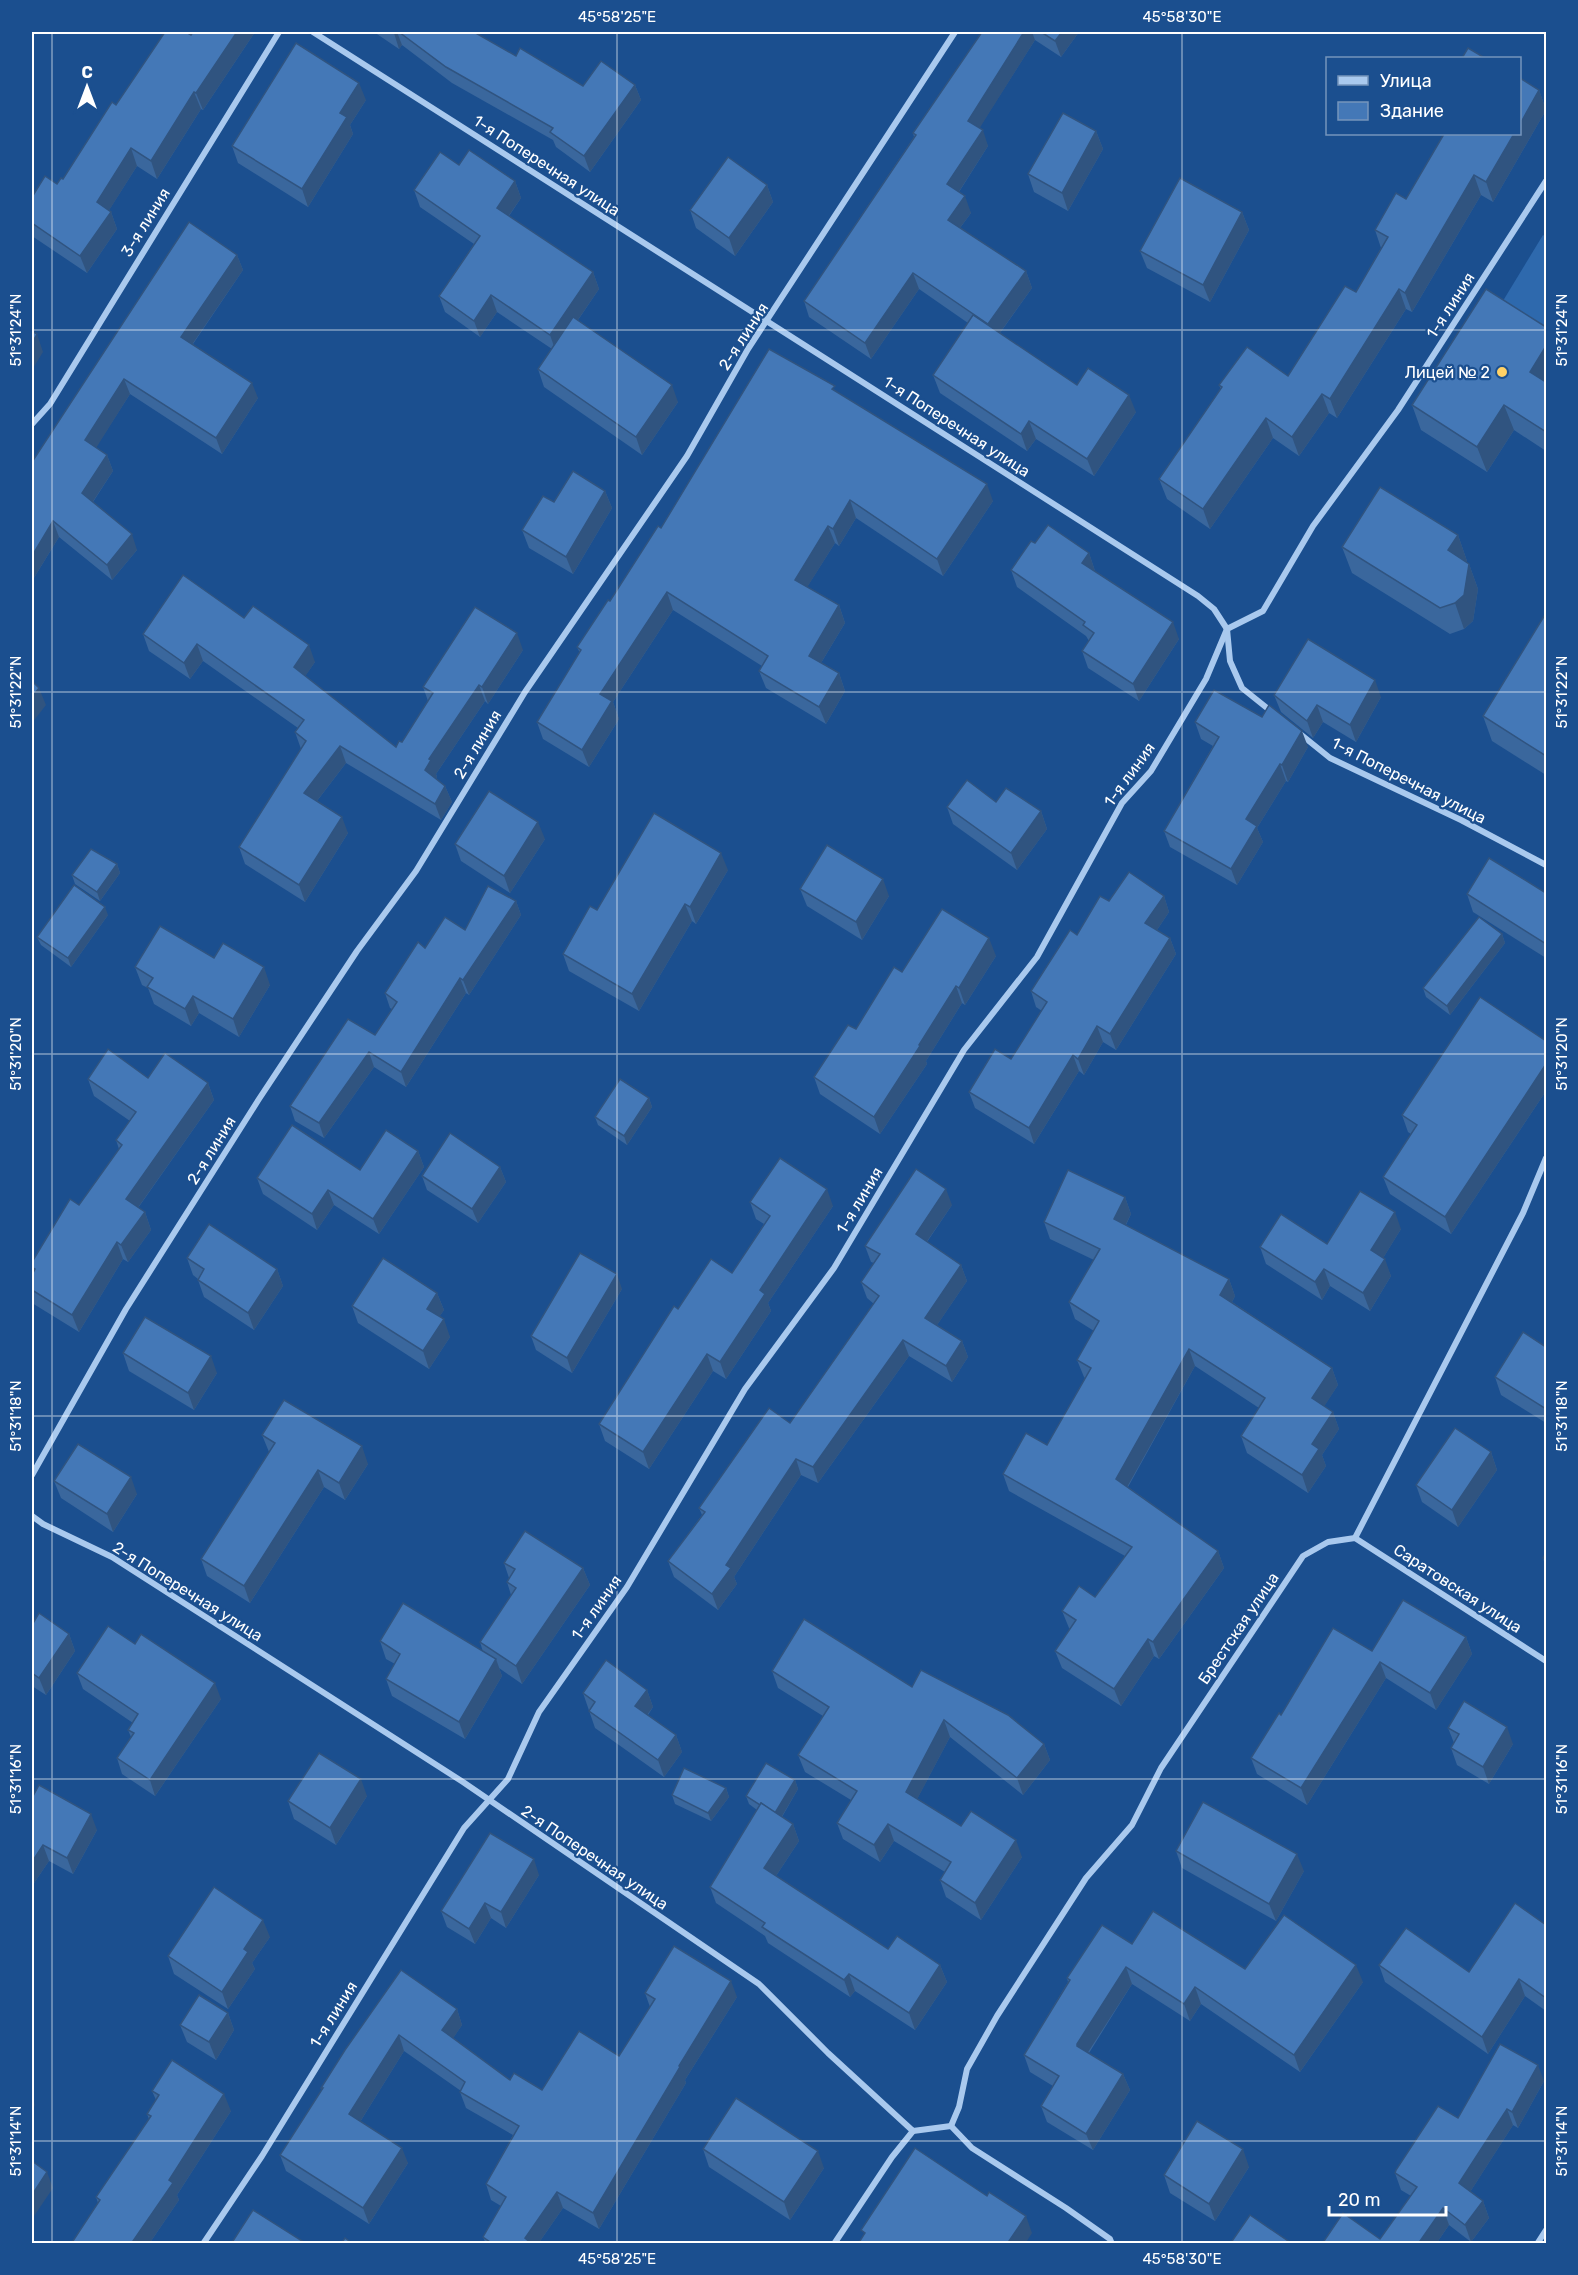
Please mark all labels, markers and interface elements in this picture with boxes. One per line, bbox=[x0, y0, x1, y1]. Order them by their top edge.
text: 45°58'25"E bbox=[578, 8, 656, 26]
text: 45°58'30"E bbox=[1142, 8, 1222, 26]
north arrow bbox=[57, 57, 117, 117]
legend bbox=[1326, 57, 1521, 135]
text: С bbox=[81, 63, 93, 82]
text: Улица bbox=[1380, 70, 1432, 92]
text: Здание bbox=[1380, 100, 1444, 122]
street label: 1-я Поперечная улица bbox=[470, 111, 624, 220]
street label: 3-я линия bbox=[117, 184, 174, 260]
street label: 1-я линия bbox=[1422, 269, 1479, 342]
text: 51°31'24"N bbox=[7, 293, 25, 367]
text: 51°31'24"N bbox=[1553, 293, 1571, 367]
street label: 2-я линия bbox=[715, 299, 772, 374]
place label: Лицей № 2 bbox=[1405, 363, 1490, 382]
marker: Лицей № 2 bbox=[1495, 365, 1509, 379]
street label: 1-я Поперечная улица bbox=[880, 372, 1034, 481]
text: 51°31'22"N bbox=[7, 656, 25, 729]
text: 51°31'22"N bbox=[1553, 656, 1571, 729]
street label: 2-я линия bbox=[450, 707, 505, 782]
street label: 1-я Поперечная улица bbox=[1328, 733, 1489, 828]
street label: 1-я линия bbox=[1100, 739, 1159, 810]
text: 51°31'20"N bbox=[7, 1017, 25, 1091]
text: 51°31'20"N bbox=[1553, 1017, 1571, 1091]
street label: 2-я линия bbox=[183, 1113, 240, 1188]
street label: 1-я линия bbox=[832, 1163, 887, 1237]
text: 51°31'18"N bbox=[7, 1380, 25, 1452]
text: 51°31'18"N bbox=[1553, 1380, 1571, 1452]
street label: 2-я Поперечная улица bbox=[109, 1538, 266, 1645]
street label: Саратовская улица bbox=[1390, 1540, 1525, 1637]
street label: Брестская улица bbox=[1194, 1569, 1283, 1688]
street label: 1-я линия bbox=[567, 1571, 626, 1643]
text: 51°31'16"N bbox=[7, 1744, 25, 1814]
text: 51°31'16"N bbox=[1553, 1744, 1571, 1814]
street label: 2-я Поперечная улица bbox=[518, 1801, 672, 1914]
street label: 1-я линия bbox=[306, 1978, 361, 2051]
text: 51°31'14"N bbox=[7, 2106, 25, 2176]
text: 51°31'14"N bbox=[1553, 2106, 1571, 2176]
scale bar bbox=[1329, 2179, 1446, 2217]
text: 20 m bbox=[1338, 2189, 1380, 2211]
text: 45°58'25"E bbox=[578, 2250, 656, 2268]
text: 45°58'30"E bbox=[1142, 2250, 1222, 2268]

